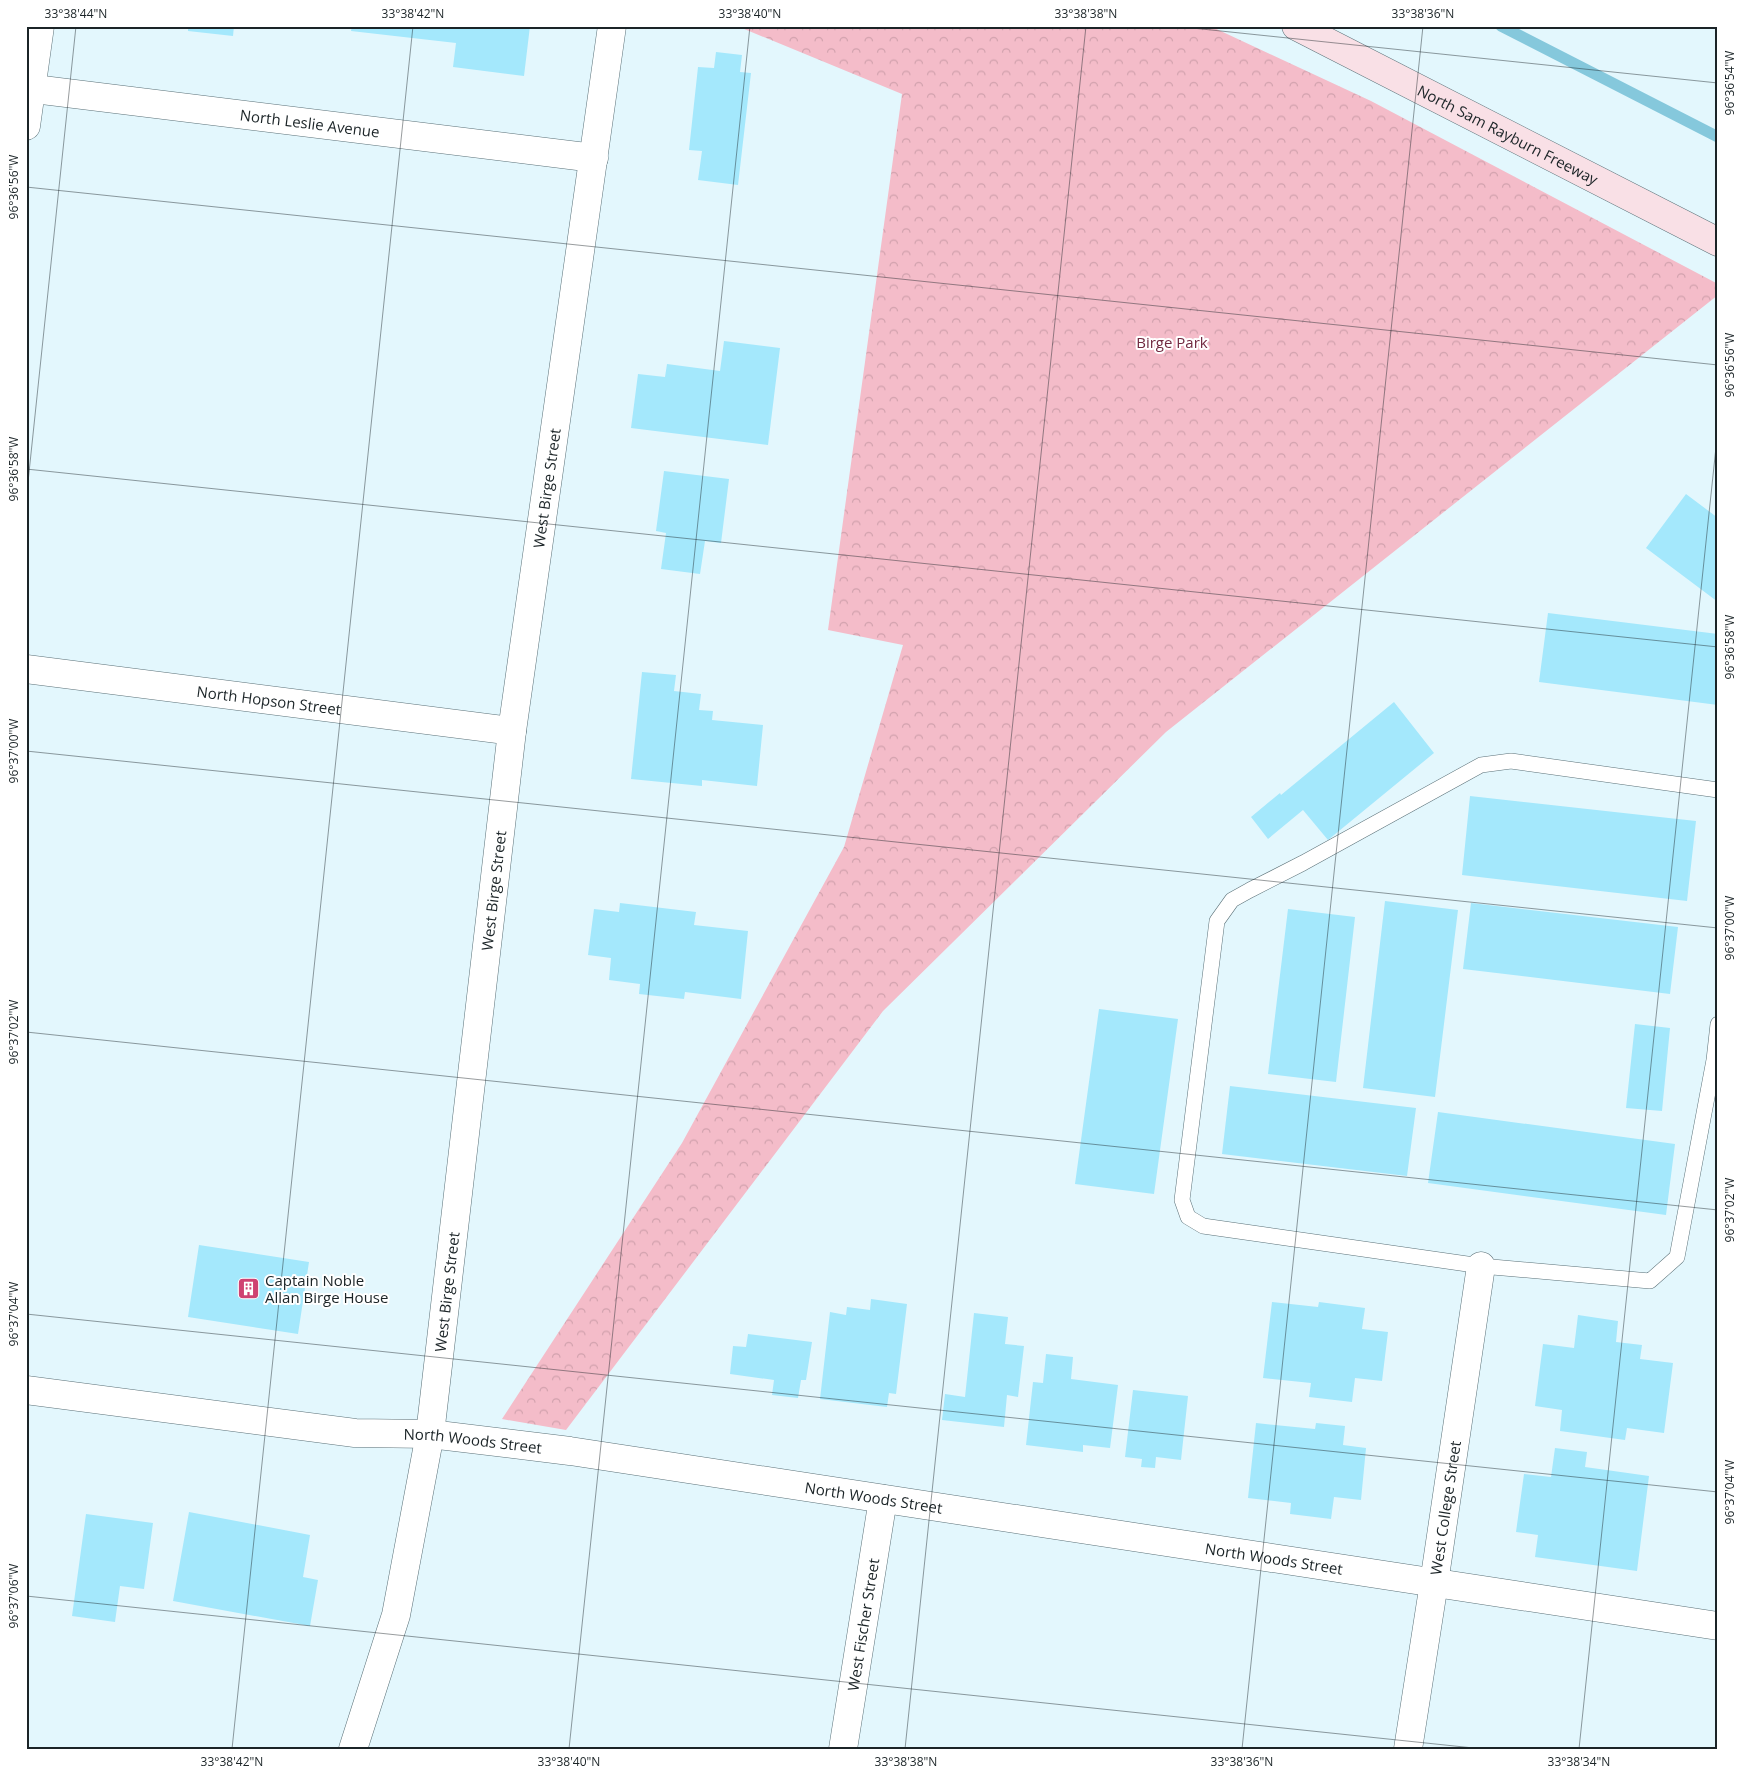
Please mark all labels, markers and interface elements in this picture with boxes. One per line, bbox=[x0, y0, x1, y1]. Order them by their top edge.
text: 33°38'44"N bbox=[45, 5, 107, 22]
text: 33°38'42"N bbox=[382, 5, 444, 22]
text: 33°38'40"N bbox=[719, 5, 781, 22]
text: 33°38'38"N bbox=[1055, 5, 1117, 22]
text: 33°38'36"N bbox=[1392, 5, 1454, 22]
text: 96°36'54"W bbox=[1721, 51, 1738, 115]
street label: North Sam Rayburn Freeway bbox=[1414, 80, 1602, 189]
street label: North Leslie Avenue bbox=[239, 104, 381, 142]
text: 96°36'56"W bbox=[5, 155, 22, 219]
park label: Birge Park bbox=[1136, 332, 1208, 352]
text: 96°36'56"W bbox=[1721, 333, 1738, 397]
street label: West Birge Street bbox=[528, 427, 565, 549]
text: 96°36'58"W bbox=[5, 437, 22, 501]
text: 96°36'58"W bbox=[1721, 615, 1738, 679]
street label: North Hopson Street bbox=[196, 681, 342, 719]
text: 96°37'00"W bbox=[5, 719, 22, 783]
street label: West Birge Street bbox=[476, 829, 510, 952]
text: 96°37'00"W bbox=[1721, 896, 1738, 960]
text: 96°37'02"W bbox=[5, 1000, 22, 1064]
text: 96°37'02"W bbox=[1721, 1178, 1738, 1242]
street label: West Birge Street bbox=[430, 1231, 464, 1353]
place label: Captain Noble Allan Birge House bbox=[265, 1270, 388, 1307]
building icon: Captain Noble Allan Birge House bbox=[237, 1277, 261, 1301]
text: 96°37'04"W bbox=[5, 1282, 22, 1346]
street label: North Woods Street bbox=[404, 1424, 543, 1458]
street label: West College Street bbox=[1425, 1439, 1465, 1576]
text: 96°37'04"W bbox=[1721, 1460, 1738, 1524]
street label: North Woods Street bbox=[803, 1477, 944, 1518]
street label: North Woods Street bbox=[1204, 1538, 1344, 1579]
street label: West Fischer Street bbox=[842, 1557, 883, 1692]
text: 96°37'06"W bbox=[5, 1564, 22, 1628]
text: 33°38'42"N bbox=[201, 1753, 263, 1770]
text: 33°38'40"N bbox=[538, 1753, 600, 1770]
text: 33°38'38"N bbox=[875, 1753, 937, 1770]
text: 33°38'36"N bbox=[1211, 1753, 1273, 1770]
text: 33°38'34"N bbox=[1548, 1753, 1610, 1770]

